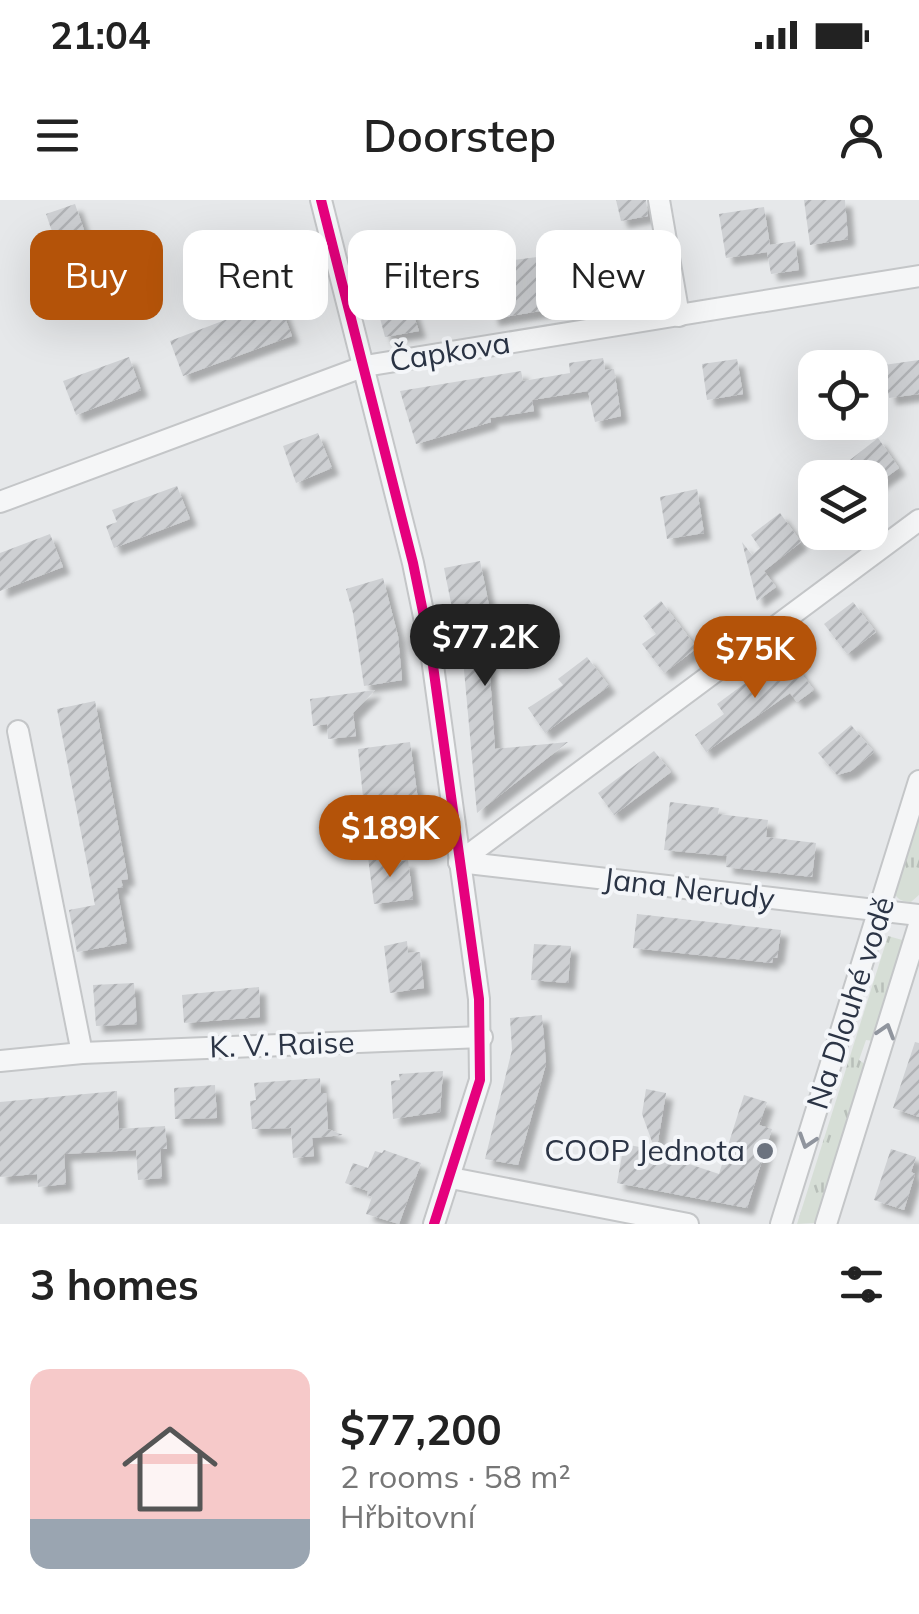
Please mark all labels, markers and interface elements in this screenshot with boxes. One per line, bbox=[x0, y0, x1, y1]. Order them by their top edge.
text: 21:04 bbox=[50, 11, 151, 59]
text: Doorstep bbox=[363, 107, 556, 163]
icon: menu bbox=[30, 108, 85, 163]
icon: person bbox=[834, 108, 889, 163]
chip: Buy bbox=[30, 230, 163, 320]
chip: Rent bbox=[183, 230, 328, 320]
chip: Filters bbox=[348, 230, 516, 320]
chip: New bbox=[536, 230, 681, 320]
street label: Čapkova bbox=[387, 323, 513, 379]
map controls bbox=[798, 350, 888, 550]
button: locate bbox=[798, 350, 888, 440]
button: layers bbox=[798, 460, 888, 550]
pin: $77.2K bbox=[404, 604, 566, 689]
text: $77.2K bbox=[432, 616, 538, 656]
pin: $75K bbox=[696, 616, 814, 701]
text: $75K bbox=[716, 628, 794, 668]
pin: $189K bbox=[320, 795, 460, 880]
text: $189K bbox=[341, 807, 439, 847]
street label: Jana Nerudy bbox=[601, 859, 777, 917]
street label: Na Dlouhé vodě bbox=[798, 892, 902, 1114]
street label: K. V. Raise bbox=[209, 1022, 355, 1066]
one-way arrow bbox=[875, 1023, 895, 1040]
place label: COOP Jednota bbox=[544, 1131, 745, 1169]
one-way arrow bbox=[798, 1132, 819, 1149]
marker: COOP Jednota bbox=[754, 1140, 776, 1162]
icon: filters bbox=[834, 1257, 889, 1312]
text: 3 homes bbox=[30, 1258, 199, 1311]
text: $77,200 bbox=[340, 1403, 502, 1456]
icon: home bbox=[110, 1409, 230, 1529]
text: 2 rooms · 58 m² bbox=[340, 1456, 571, 1496]
text: Hřbitovní bbox=[340, 1496, 475, 1536]

